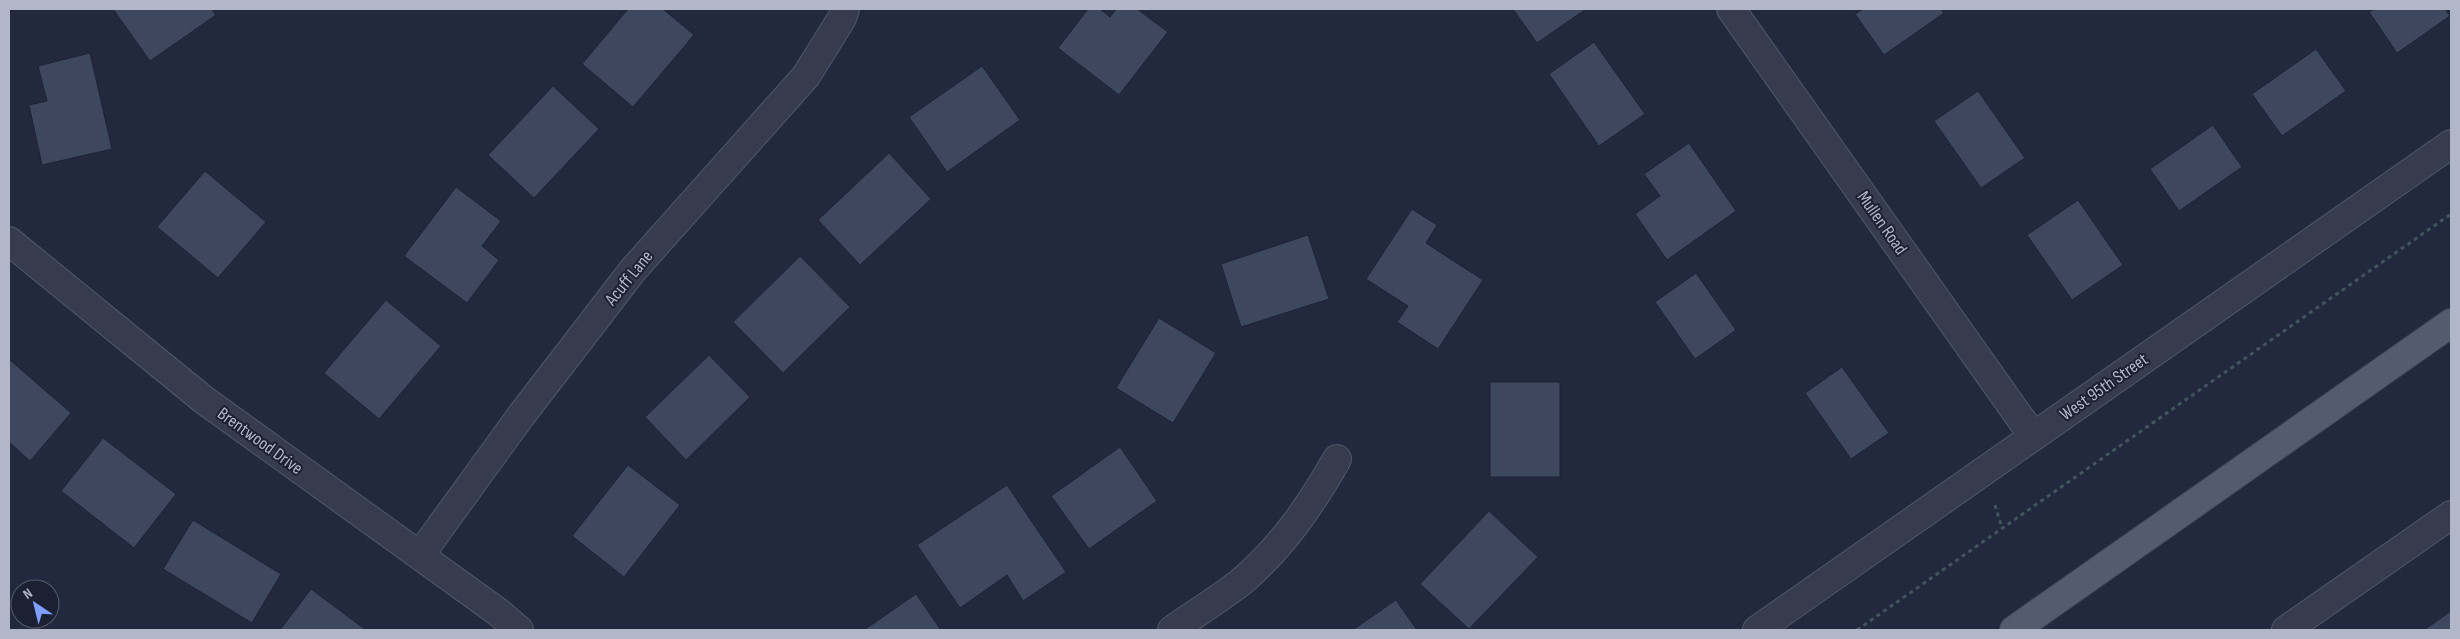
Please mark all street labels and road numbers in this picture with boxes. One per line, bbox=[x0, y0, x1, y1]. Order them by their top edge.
street label: Mullen Road bbox=[1853, 187, 1911, 259]
street label: Acuff Lane bbox=[600, 246, 657, 310]
street label: West 95th Street bbox=[2056, 349, 2152, 425]
street label: Brentwood Drive bbox=[213, 403, 307, 479]

